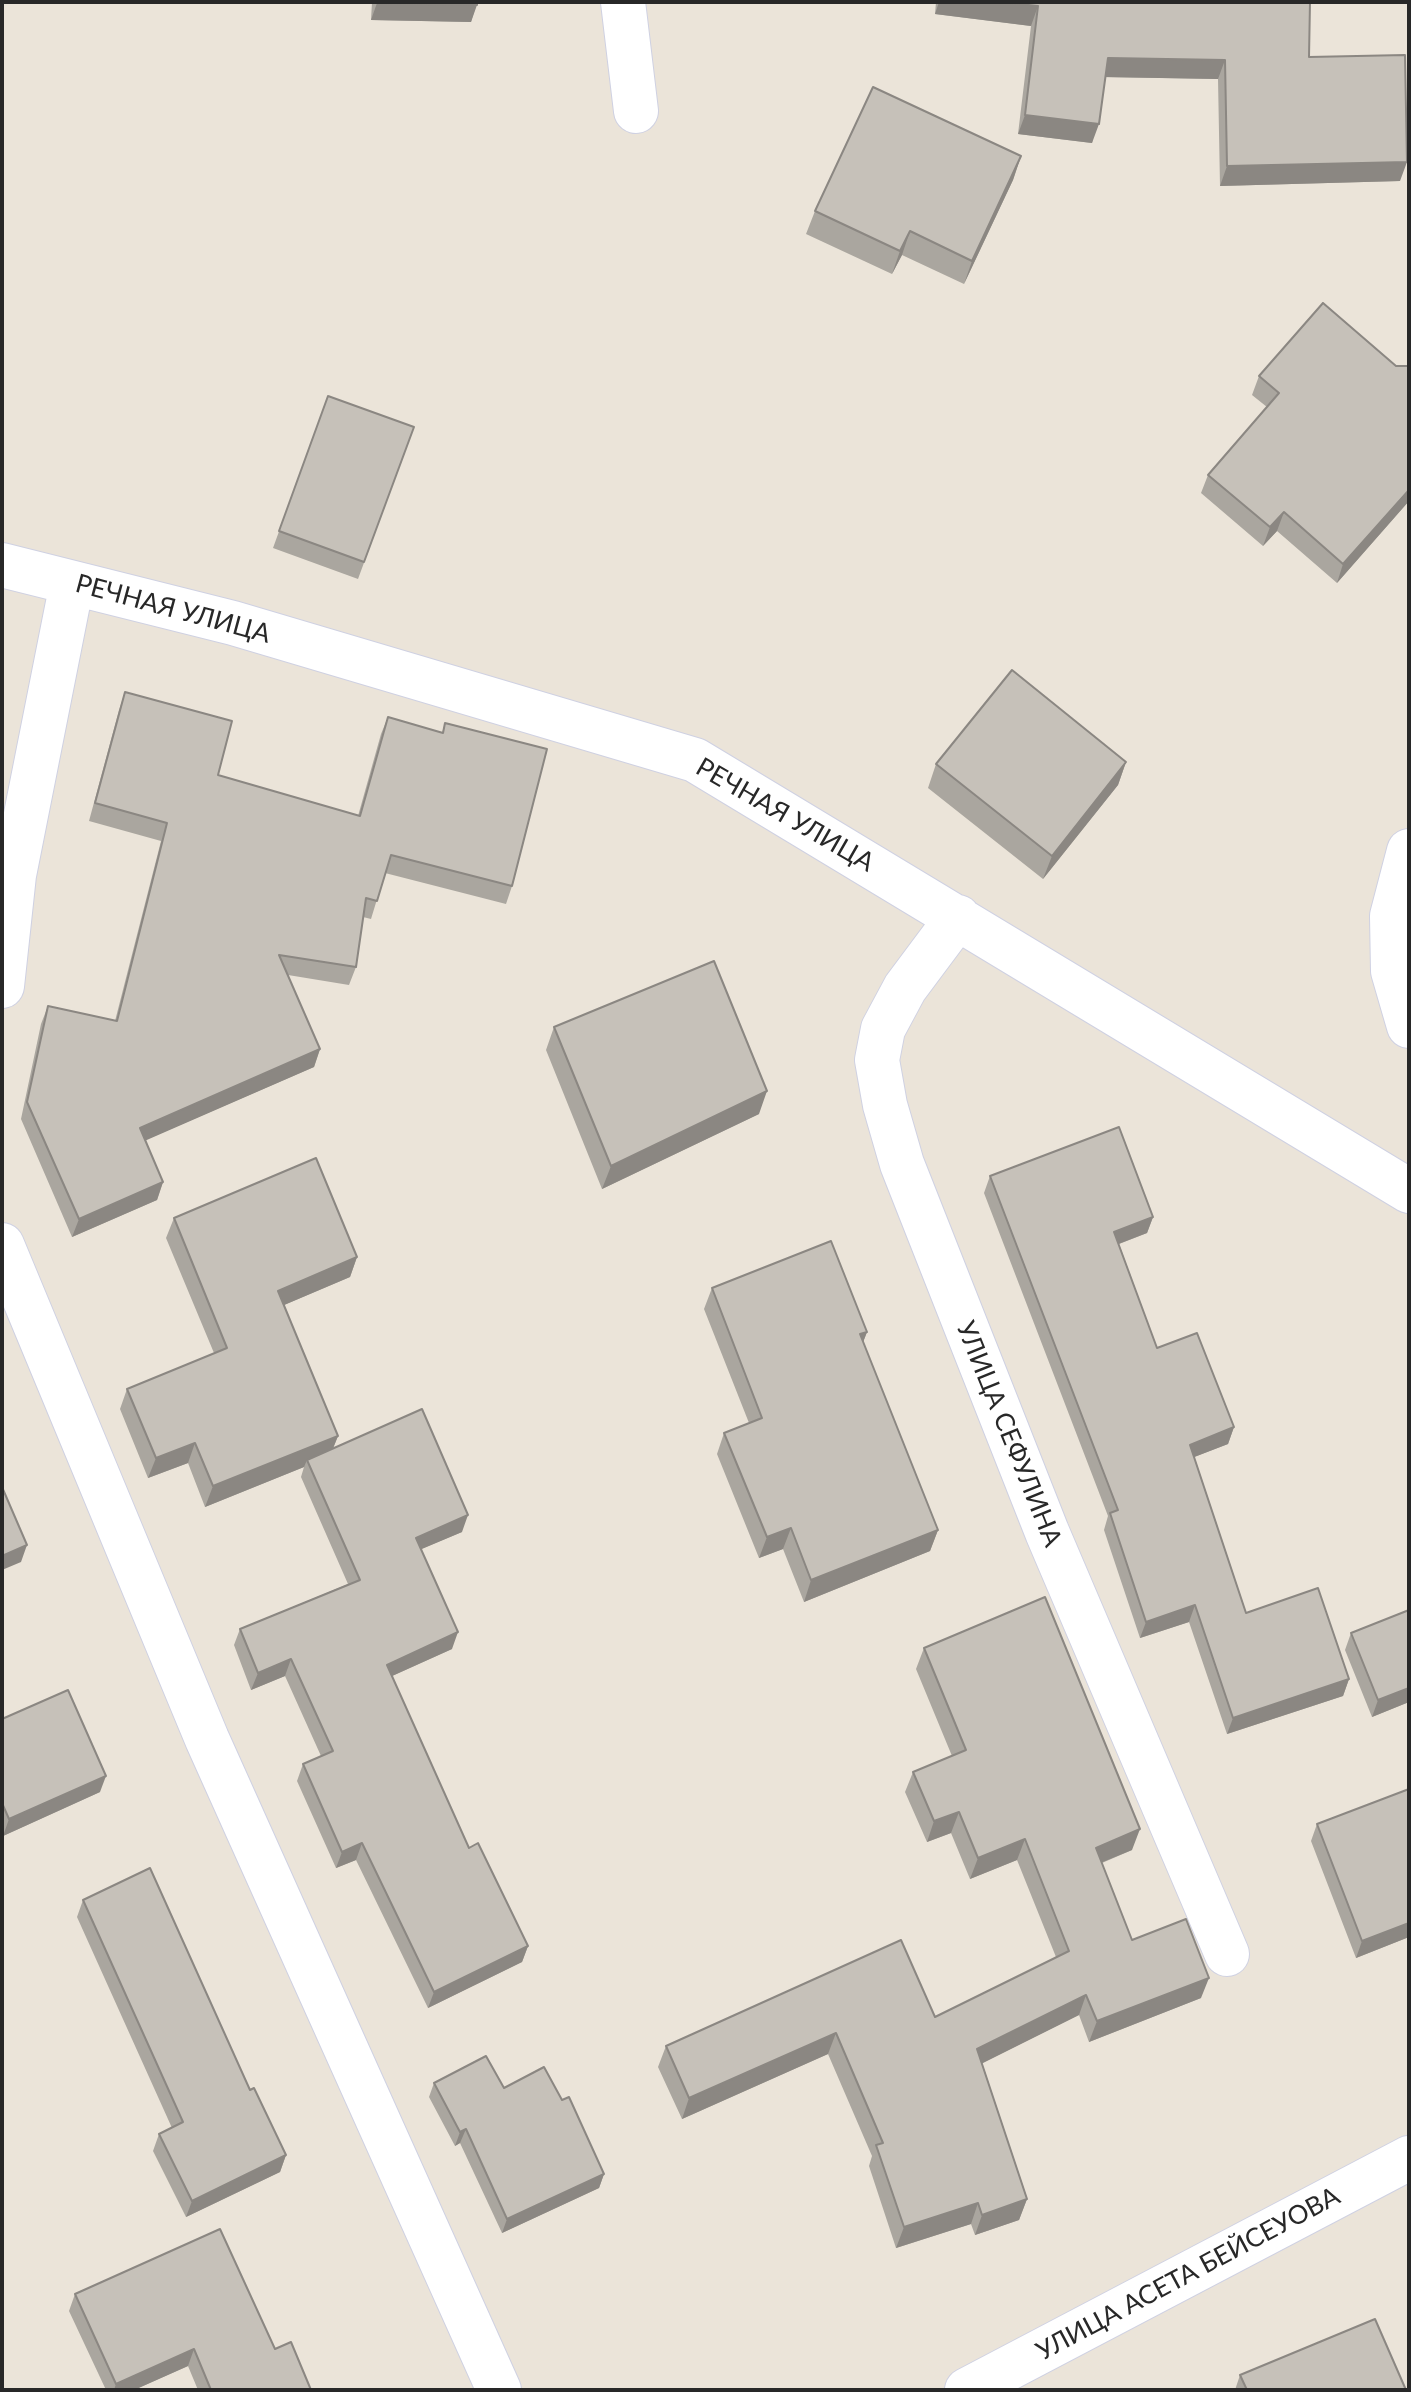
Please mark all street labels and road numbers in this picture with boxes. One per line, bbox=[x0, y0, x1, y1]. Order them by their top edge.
street label: РЕЧНАЯ УЛИЦА bbox=[72, 568, 274, 650]
street label: РЕЧНАЯ УЛИЦА bbox=[690, 751, 880, 879]
street label: УЛИЦА СЕФУЛИНА bbox=[950, 1317, 1068, 1551]
street label: УЛИЦА АСЕТА БЕЙСЕУОВА bbox=[1031, 2181, 1345, 2367]

